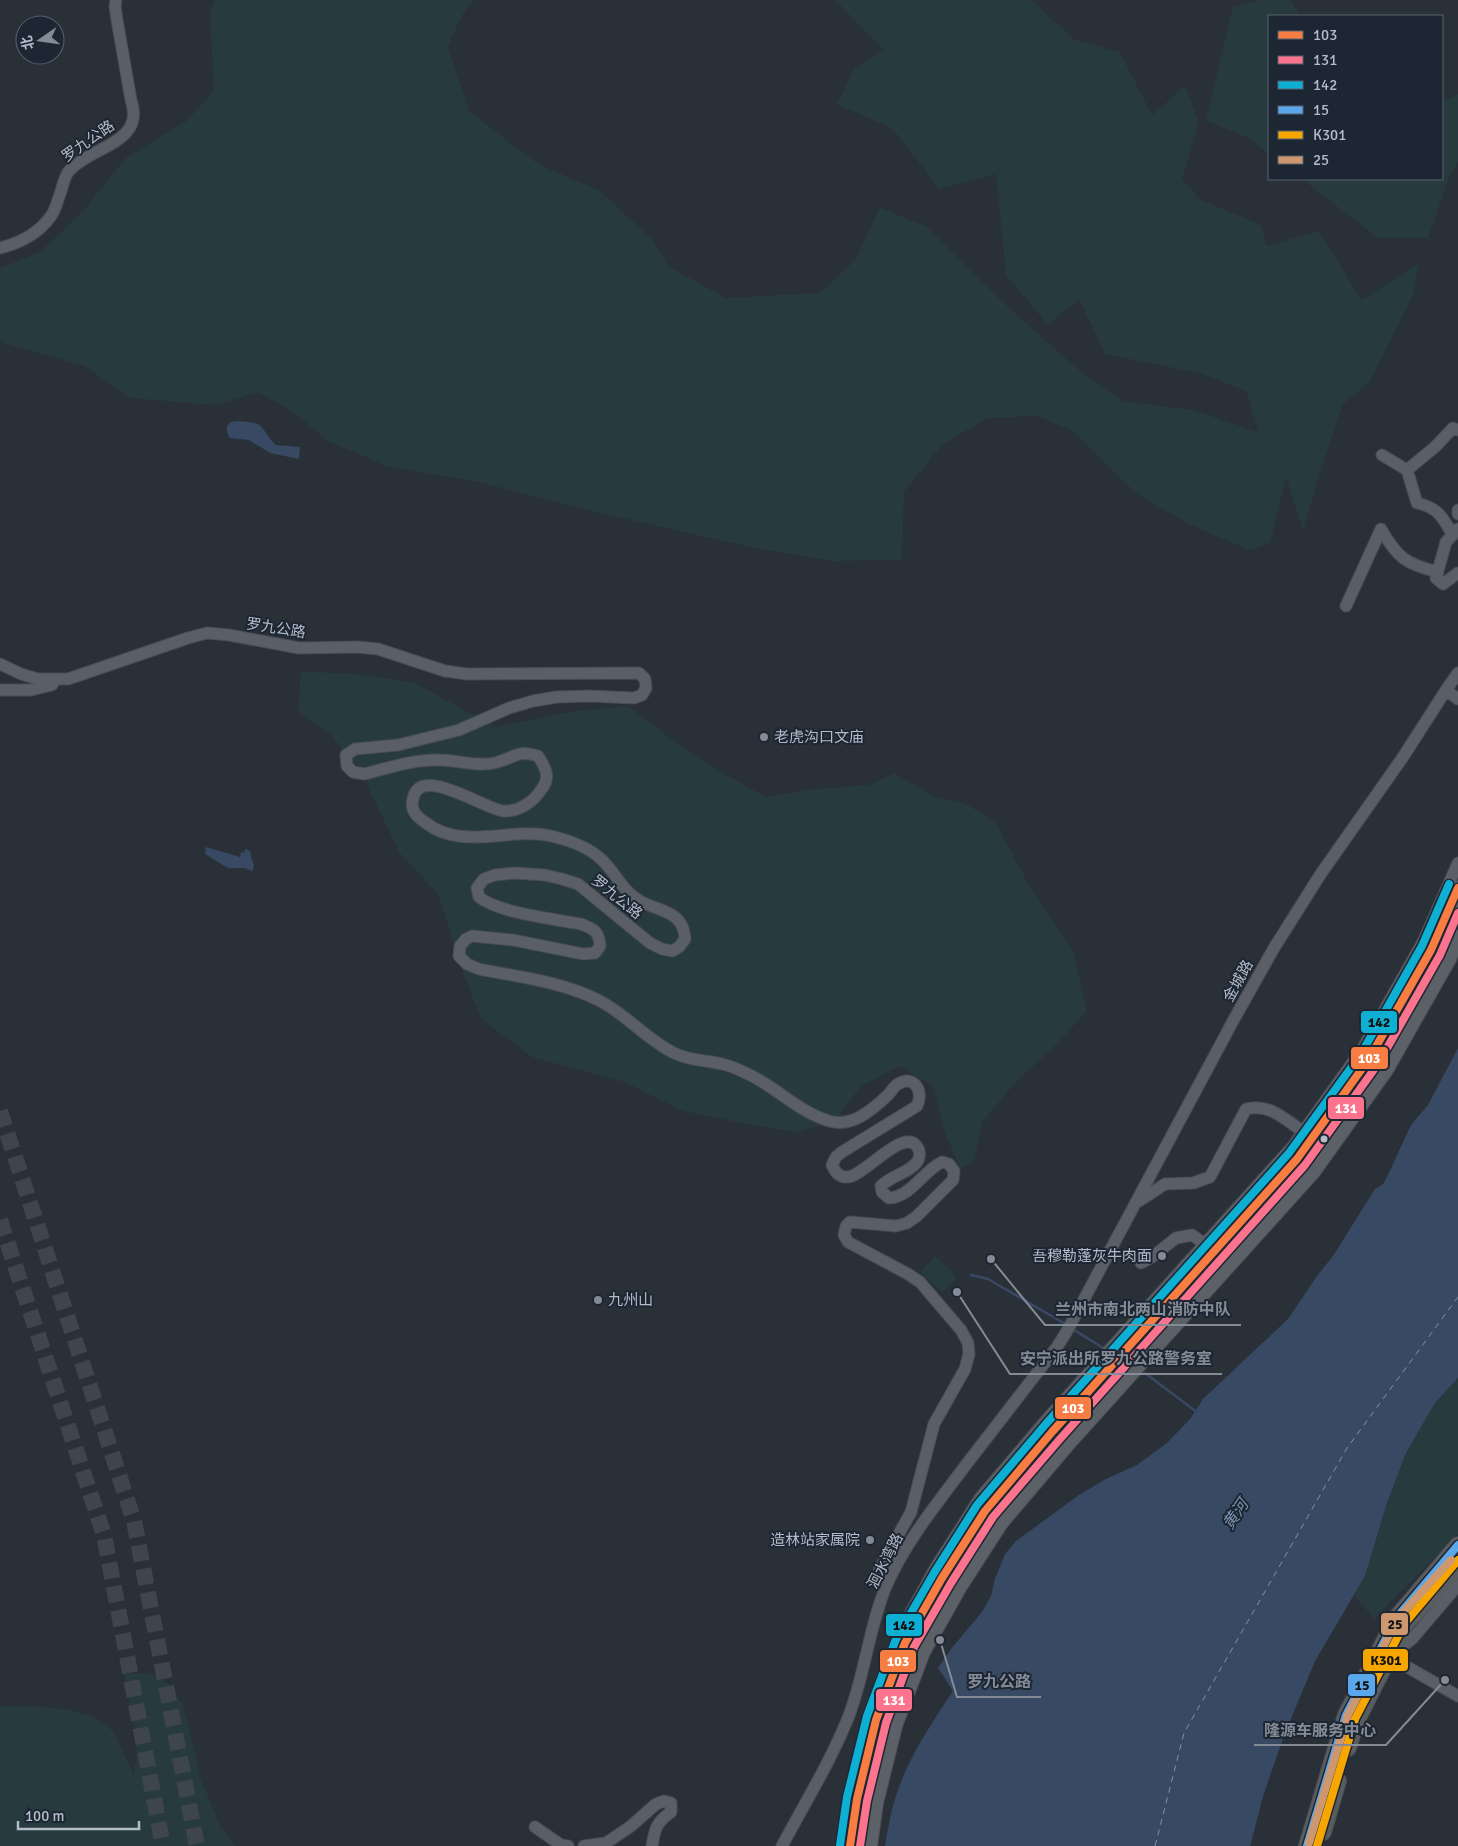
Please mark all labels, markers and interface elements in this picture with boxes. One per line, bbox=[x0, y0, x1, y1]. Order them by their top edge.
north arrow bbox=[15, 15, 65, 65]
legend bbox=[1268, 15, 1443, 180]
text: 103 bbox=[1313, 26, 1337, 44]
text: 北 bbox=[18, 34, 38, 52]
text: 131 bbox=[1313, 51, 1337, 69]
text: 142 bbox=[1313, 76, 1337, 94]
text: 15 bbox=[1313, 101, 1329, 119]
street label: 罗九公路 bbox=[58, 116, 118, 166]
text: K301 bbox=[1313, 126, 1346, 144]
text: 25 bbox=[1313, 151, 1329, 169]
street label: 罗九公路 bbox=[245, 614, 307, 642]
place label: 老虎沟口文庙 bbox=[774, 728, 864, 746]
marker: 老虎沟口文庙 bbox=[758, 731, 770, 743]
street label: 罗九公路 bbox=[588, 871, 646, 923]
street label: 金城路 bbox=[1219, 957, 1257, 1005]
line badge: 142 bbox=[1360, 1010, 1398, 1034]
text: 142 bbox=[1368, 1014, 1390, 1031]
line badge: 103 bbox=[1350, 1046, 1389, 1070]
text: 103 bbox=[1358, 1050, 1380, 1067]
line badge: 131 bbox=[1327, 1096, 1365, 1120]
text: 131 bbox=[1335, 1100, 1358, 1117]
unlabelled marker bbox=[1319, 1134, 1329, 1144]
place label: 吾穆勒蓬灰牛肉面 bbox=[1032, 1247, 1152, 1265]
marker: 吾穆勒蓬灰牛肉面 bbox=[1156, 1250, 1168, 1262]
place label: 九州山 bbox=[608, 1291, 653, 1309]
marker: 九州山 bbox=[592, 1294, 604, 1306]
callout: 兰州市南北两山消防中队 bbox=[1045, 1294, 1241, 1325]
text: 兰州市南北两山消防中队 bbox=[1055, 1300, 1231, 1320]
callout: 安宁派出所罗九公路警务室 bbox=[1010, 1343, 1222, 1374]
text: 安宁派出所罗九公路警务室 bbox=[1020, 1349, 1212, 1369]
line badge: 103 bbox=[1054, 1396, 1092, 1420]
text: 103 bbox=[1062, 1400, 1084, 1417]
water label: 黄河 bbox=[1219, 1493, 1255, 1533]
street label: 洄水湾路 bbox=[863, 1530, 907, 1592]
place label: 造林站家属院 bbox=[770, 1531, 860, 1549]
marker: 造林站家属院 bbox=[864, 1534, 876, 1546]
line badge: 25 bbox=[1380, 1612, 1409, 1636]
line badge: 142 bbox=[885, 1613, 923, 1637]
text: 25 bbox=[1387, 1616, 1403, 1633]
text: 142 bbox=[893, 1617, 915, 1634]
line badge: K301 bbox=[1362, 1648, 1409, 1672]
line badge: 103 bbox=[879, 1649, 917, 1673]
text: K301 bbox=[1370, 1652, 1402, 1669]
text: 103 bbox=[887, 1653, 909, 1670]
callout: 罗九公路 bbox=[957, 1666, 1041, 1697]
text: 罗九公路 bbox=[967, 1672, 1031, 1692]
line badge: 15 bbox=[1347, 1673, 1376, 1697]
text: 15 bbox=[1354, 1677, 1370, 1694]
line badge: 131 bbox=[875, 1688, 913, 1712]
text: 131 bbox=[883, 1692, 906, 1709]
callout: 隆源车服务中心 bbox=[1254, 1714, 1386, 1745]
text: 隆源车服务中心 bbox=[1264, 1721, 1376, 1741]
scale bar bbox=[18, 1798, 139, 1830]
text: 100 m bbox=[25, 1807, 65, 1825]

